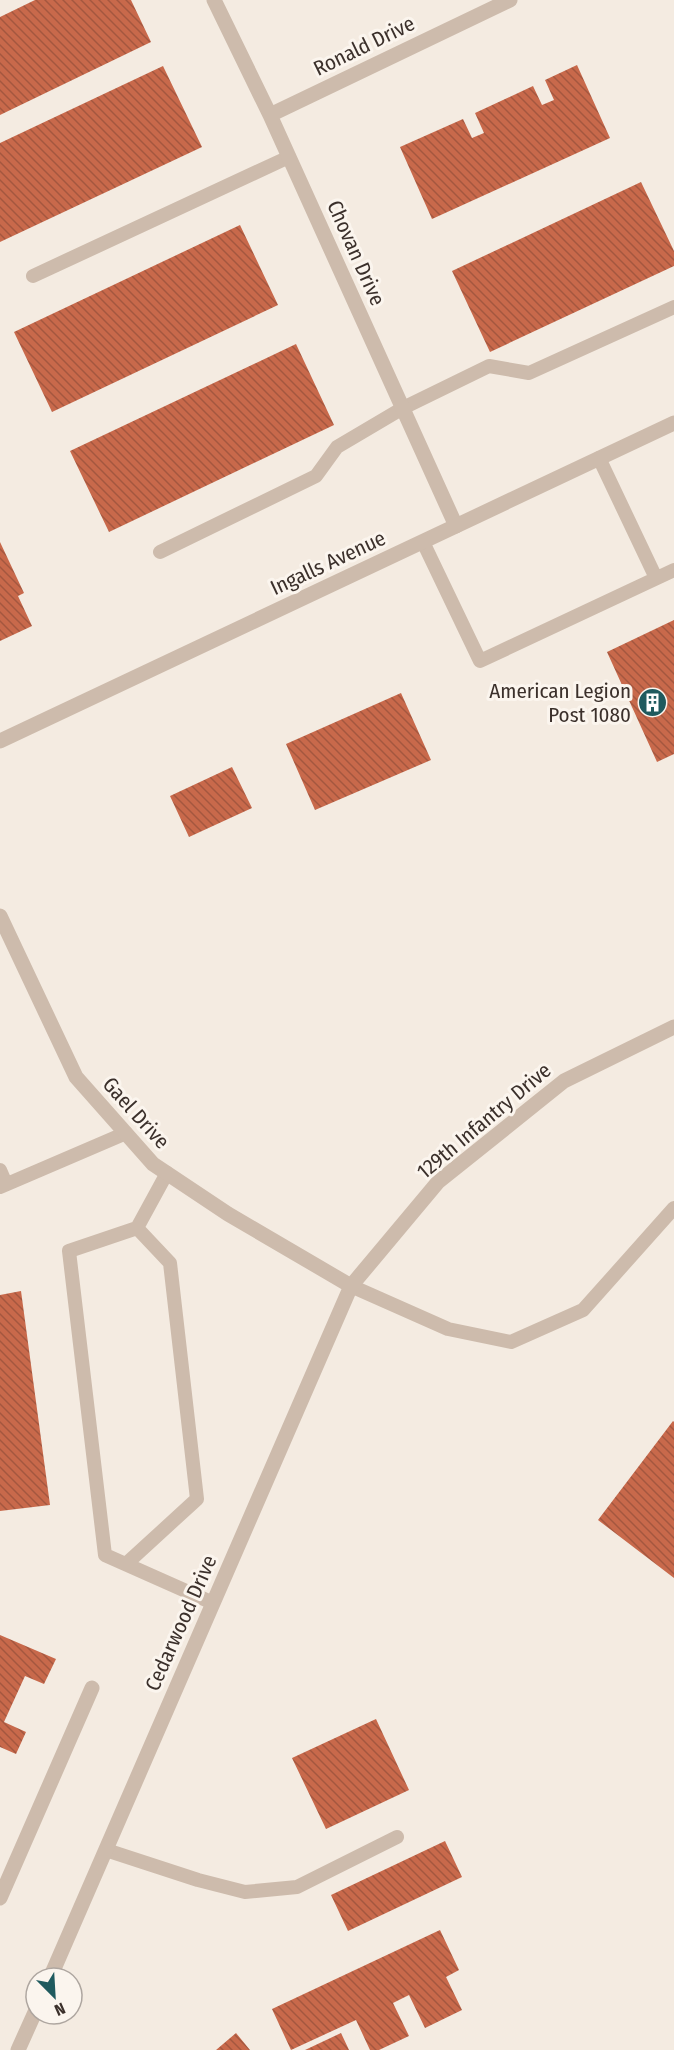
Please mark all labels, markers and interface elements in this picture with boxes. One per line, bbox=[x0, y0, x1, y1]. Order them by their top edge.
street label: Ronald Drive bbox=[309, 10, 419, 82]
street label: Chovan Drive bbox=[321, 196, 391, 310]
street label: Ingalls Avenue bbox=[266, 525, 390, 601]
place label: American Legion Post 1080 bbox=[489, 678, 631, 728]
building icon: American Legion Post 1080 bbox=[636, 687, 668, 719]
street label: 129th Infantry Drive bbox=[412, 1057, 556, 1185]
street label: Gael Drive bbox=[97, 1072, 175, 1154]
street label: Cedarwood Drive bbox=[139, 1551, 223, 1695]
north arrow bbox=[24, 1966, 84, 2026]
text: N bbox=[52, 1999, 68, 2020]

